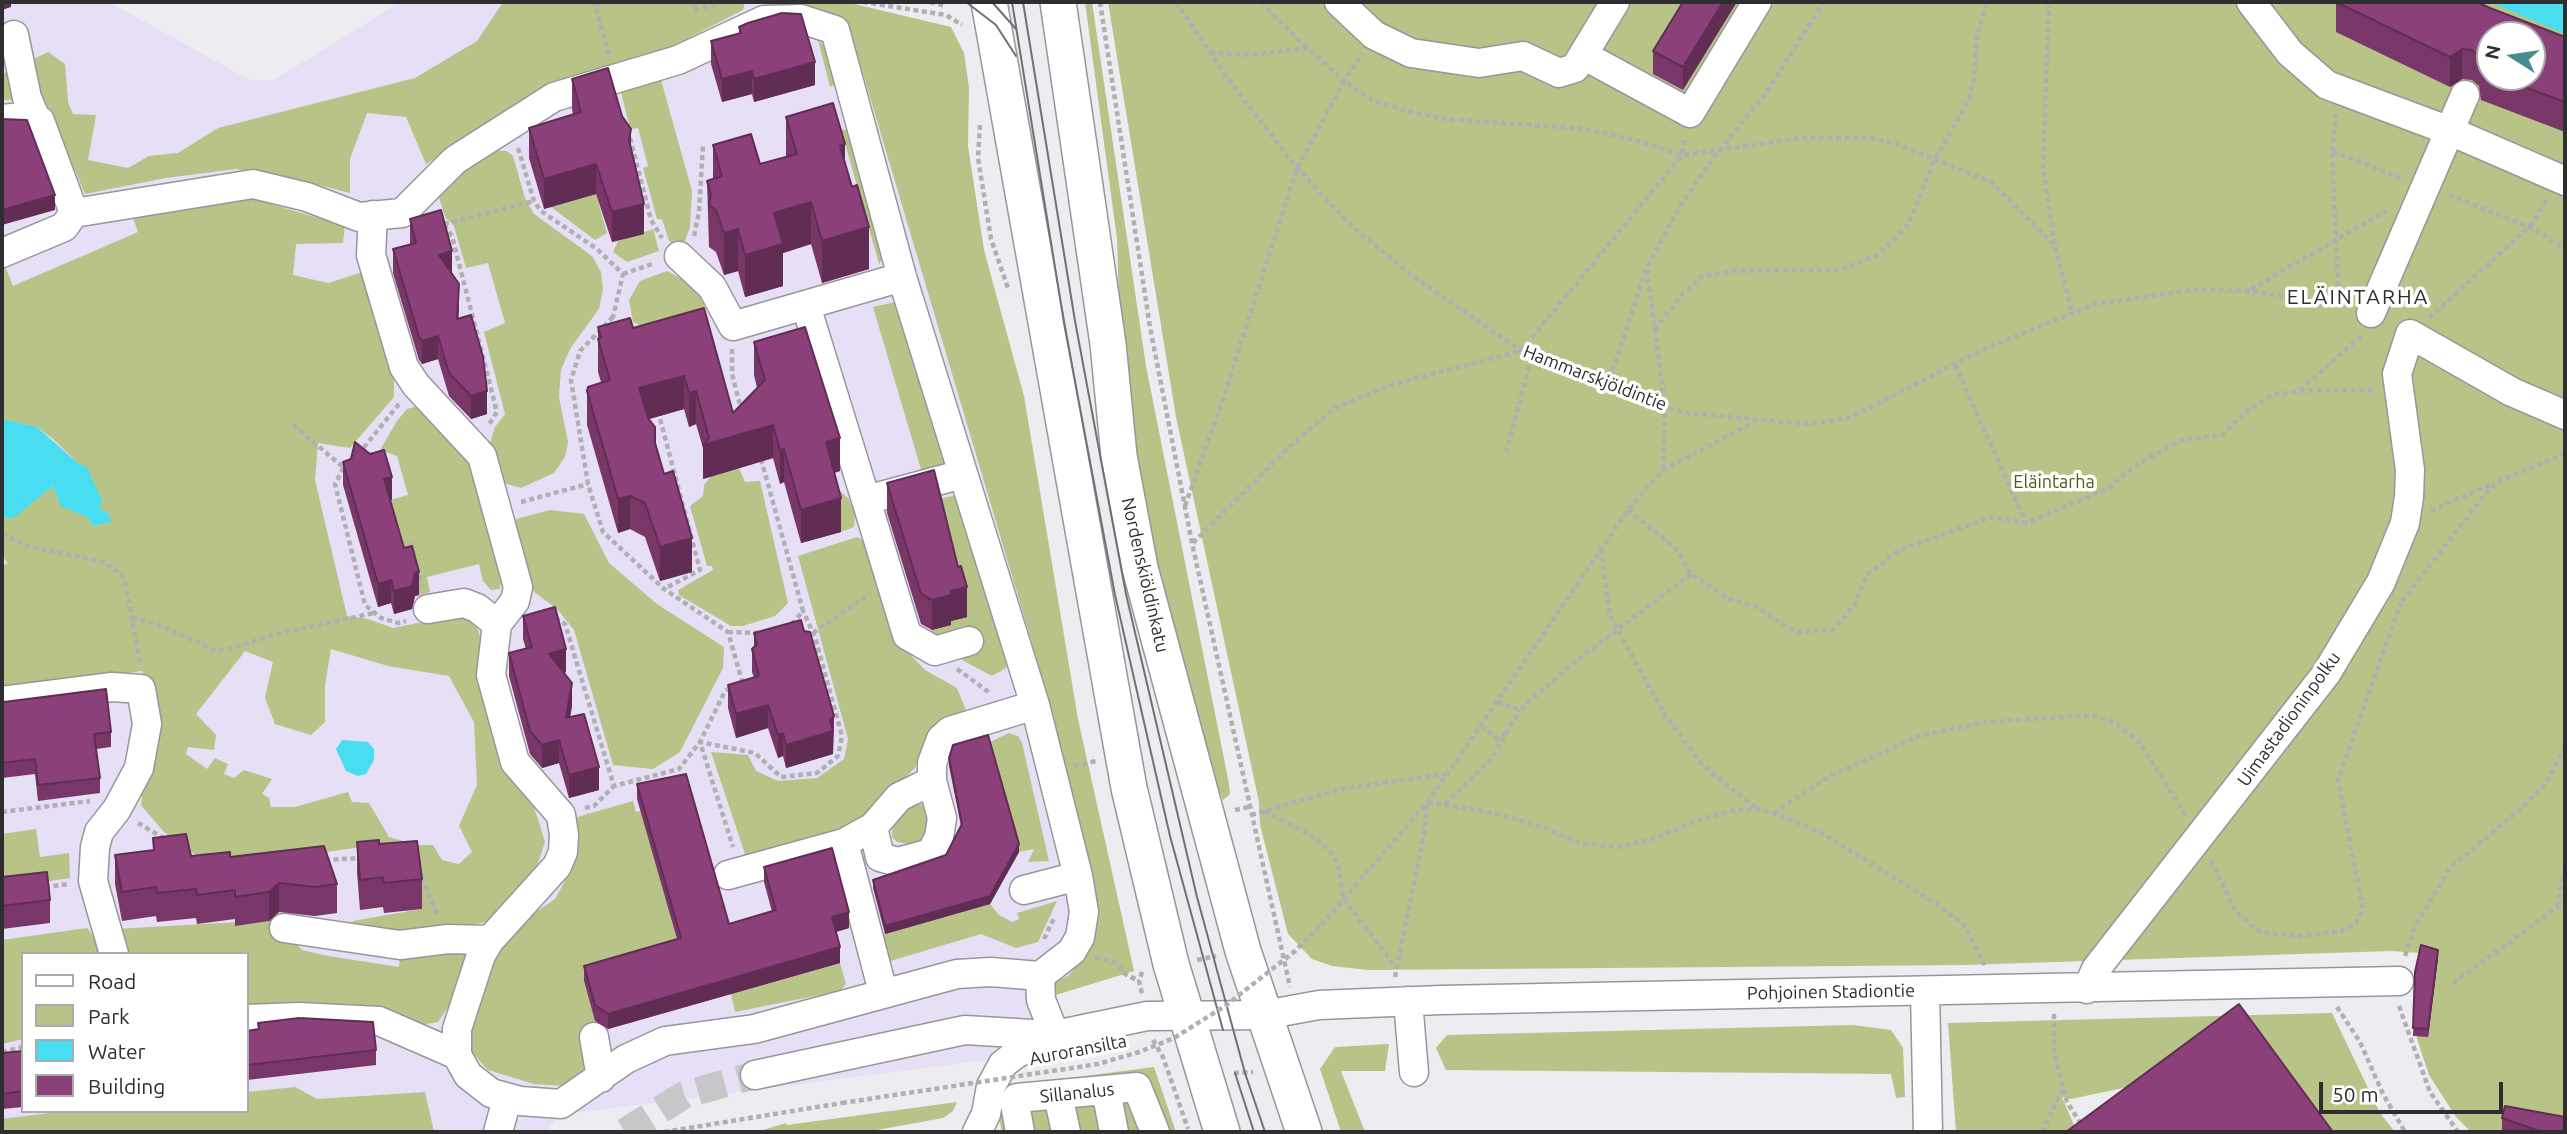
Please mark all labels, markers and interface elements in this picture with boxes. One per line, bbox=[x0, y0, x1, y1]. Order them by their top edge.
north arrow bbox=[2476, 21, 2546, 91]
text: N bbox=[2480, 43, 2505, 61]
district label: ELÄINTARHA bbox=[2288, 284, 2428, 310]
street label: Hammarskjöldintie bbox=[1520, 341, 1670, 415]
park label: Eläintarha bbox=[2013, 471, 2095, 493]
street label: Nordenskiöldinkatu bbox=[1117, 495, 1173, 655]
street label: Uimastadioninpolku bbox=[2233, 648, 2345, 790]
legend bbox=[21, 952, 248, 1113]
text: Road bbox=[88, 969, 136, 993]
street label: Pohjoinen Stadiontie bbox=[1747, 980, 1915, 1004]
text: Park bbox=[88, 1004, 130, 1028]
street label: Auroransilta bbox=[1027, 1030, 1129, 1070]
text: Water bbox=[88, 1039, 146, 1063]
scale bar bbox=[2322, 1068, 2506, 1112]
text: Building bbox=[88, 1074, 165, 1098]
street label: Sillanalus bbox=[1039, 1078, 1115, 1108]
text: 50 m bbox=[2332, 1082, 2379, 1106]

